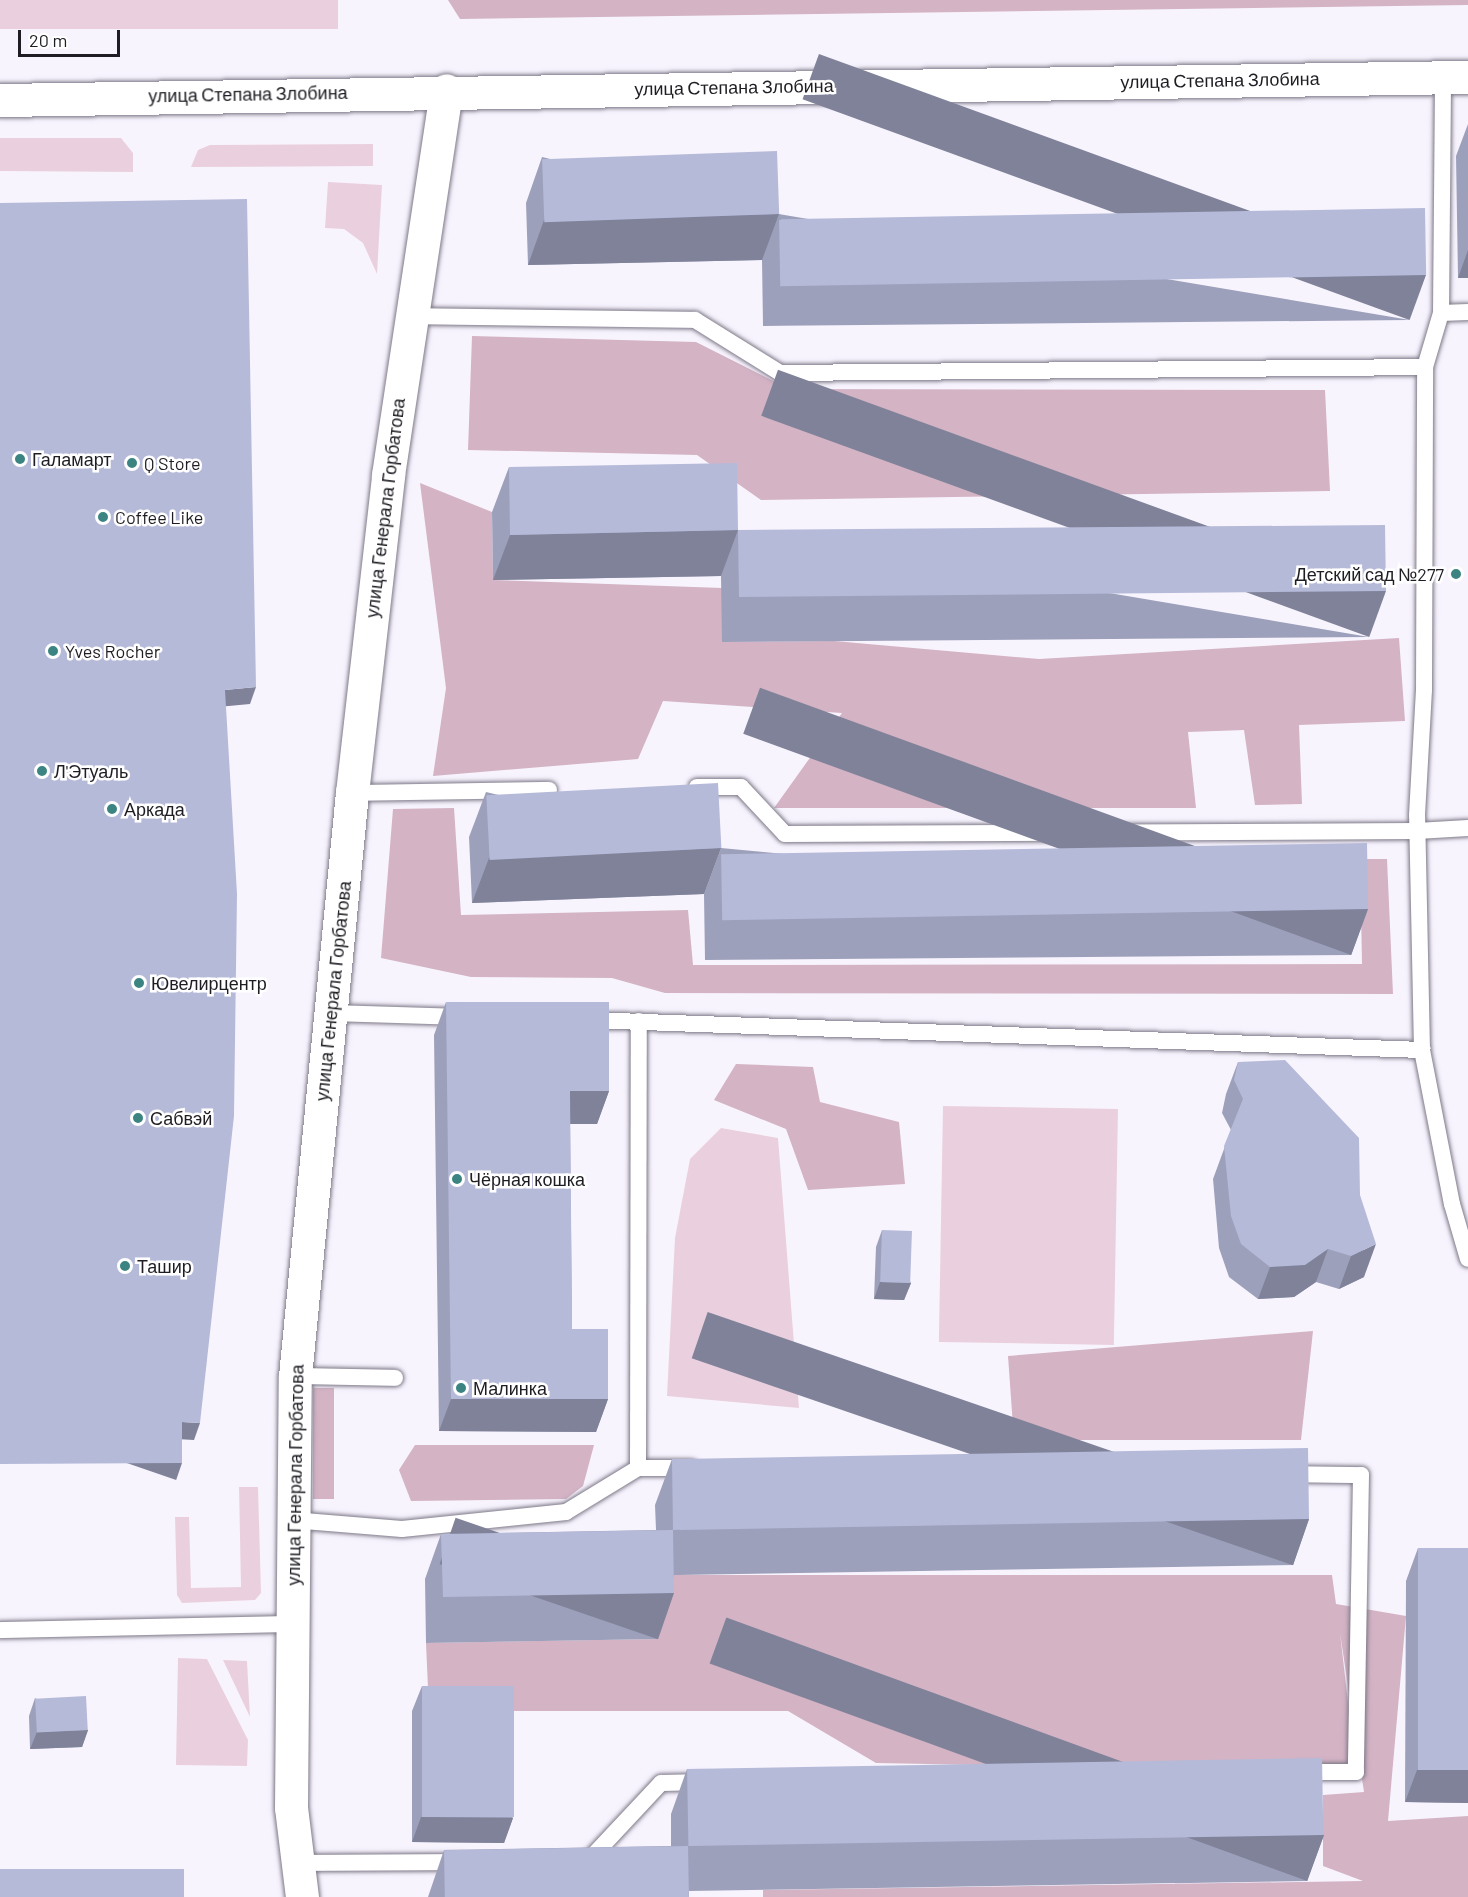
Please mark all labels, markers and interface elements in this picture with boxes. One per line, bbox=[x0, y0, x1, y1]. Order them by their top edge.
scale bar bbox=[21, 18, 123, 56]
text: 20 m bbox=[29, 29, 67, 51]
street label: улица Степана Злобина bbox=[1120, 67, 1320, 93]
street label: улица Степана Злобина bbox=[634, 74, 834, 100]
street label: улица Степана Злобина bbox=[148, 81, 348, 107]
street label: улица Генерала Горбатова bbox=[361, 397, 409, 619]
place label: Галамарт bbox=[32, 448, 112, 470]
marker: Галамарт bbox=[13, 452, 27, 466]
place label: Q Store bbox=[144, 452, 201, 474]
marker: Q Store bbox=[125, 456, 139, 470]
place label: Coffee Like bbox=[115, 506, 203, 528]
marker: Coffee Like bbox=[96, 510, 110, 524]
place label: Детский сад №277 bbox=[1295, 563, 1444, 585]
marker: Детский сад №277 bbox=[1449, 567, 1463, 581]
place label: Yves Rocher bbox=[65, 640, 160, 662]
marker: Yves Rocher bbox=[46, 644, 60, 658]
place label: Л'Этуаль bbox=[54, 760, 128, 782]
marker: Л'Этуаль bbox=[35, 764, 49, 778]
place label: Аркада bbox=[124, 798, 185, 820]
marker: Аркада bbox=[105, 802, 119, 816]
street label: улица Генерала Горбатова bbox=[311, 880, 355, 1102]
place label: Ювелирцентр bbox=[151, 972, 267, 994]
marker: Ювелирцентр bbox=[132, 976, 146, 990]
place label: Сабвэй bbox=[150, 1107, 212, 1129]
marker: Сабвэй bbox=[131, 1111, 145, 1125]
place label: Чёрная кошка bbox=[469, 1168, 585, 1190]
marker: Чёрная кошка bbox=[450, 1172, 464, 1186]
place label: Ташир bbox=[137, 1255, 192, 1277]
marker: Ташир bbox=[118, 1259, 132, 1273]
street label: улица Генерала Горбатова bbox=[282, 1364, 308, 1586]
place label: Малинка bbox=[473, 1377, 547, 1399]
marker: Малинка bbox=[454, 1381, 468, 1395]

